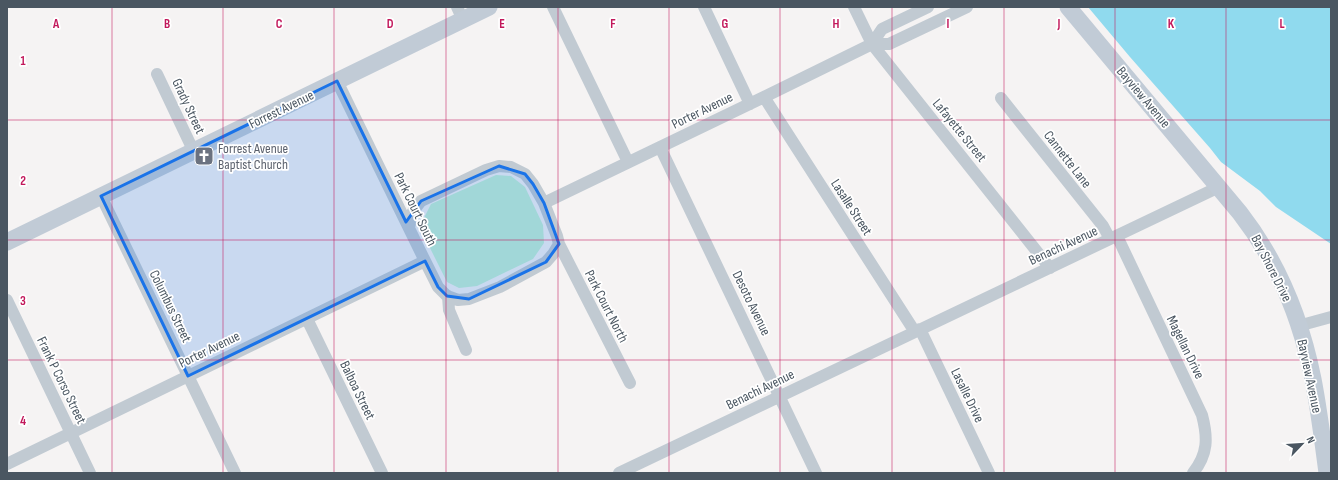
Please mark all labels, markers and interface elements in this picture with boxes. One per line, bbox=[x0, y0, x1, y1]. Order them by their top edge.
text: A bbox=[52, 16, 60, 32]
text: B bbox=[164, 16, 170, 32]
text: C bbox=[276, 16, 283, 32]
text: D bbox=[387, 16, 394, 32]
text: E bbox=[499, 16, 505, 32]
text: F bbox=[610, 16, 616, 32]
text: G bbox=[722, 16, 729, 32]
text: H bbox=[833, 16, 840, 32]
text: I bbox=[947, 16, 950, 32]
text: J bbox=[1057, 16, 1061, 32]
text: K bbox=[1168, 16, 1175, 32]
text: L bbox=[1279, 16, 1285, 32]
text: 1 bbox=[20, 53, 26, 69]
street label: Bayview Avenue bbox=[1113, 63, 1174, 131]
street label: Grady Street bbox=[168, 76, 209, 137]
street label: Forrest Avenue bbox=[246, 86, 316, 132]
street label: Porter Avenue bbox=[669, 88, 736, 133]
street label: Lafayette Street bbox=[929, 95, 990, 165]
street label: Cannette Lane bbox=[1040, 127, 1095, 191]
place label: Forrest Avenue Baptist Church bbox=[218, 140, 288, 173]
church icon: Forrest Avenue Baptist Church bbox=[193, 145, 215, 167]
street label: Park Court South bbox=[390, 170, 441, 249]
text: 2 bbox=[20, 173, 26, 189]
street label: Lasalle Street bbox=[827, 176, 876, 239]
street label: Benachi Avenue bbox=[1026, 222, 1100, 269]
street label: Bay Shore Drive bbox=[1247, 232, 1296, 305]
street label: Columbus Street bbox=[146, 267, 195, 345]
street label: Park Court North bbox=[581, 267, 632, 345]
street label: Desoto Avenue bbox=[729, 268, 774, 338]
text: 3 bbox=[20, 293, 26, 309]
street label: Magellan Drive bbox=[1163, 313, 1208, 382]
street label: Porter Avenue bbox=[176, 327, 243, 372]
street label: Frank P Corso Street bbox=[33, 334, 90, 427]
street label: Bayview Avenue bbox=[1293, 338, 1326, 414]
street label: Balboa Street bbox=[336, 358, 379, 422]
street label: Lasalle Drive bbox=[947, 365, 988, 425]
street label: Benachi Avenue bbox=[723, 366, 797, 413]
text: 4 bbox=[20, 413, 26, 429]
north arrow bbox=[1282, 424, 1322, 464]
text: N bbox=[1303, 435, 1318, 446]

